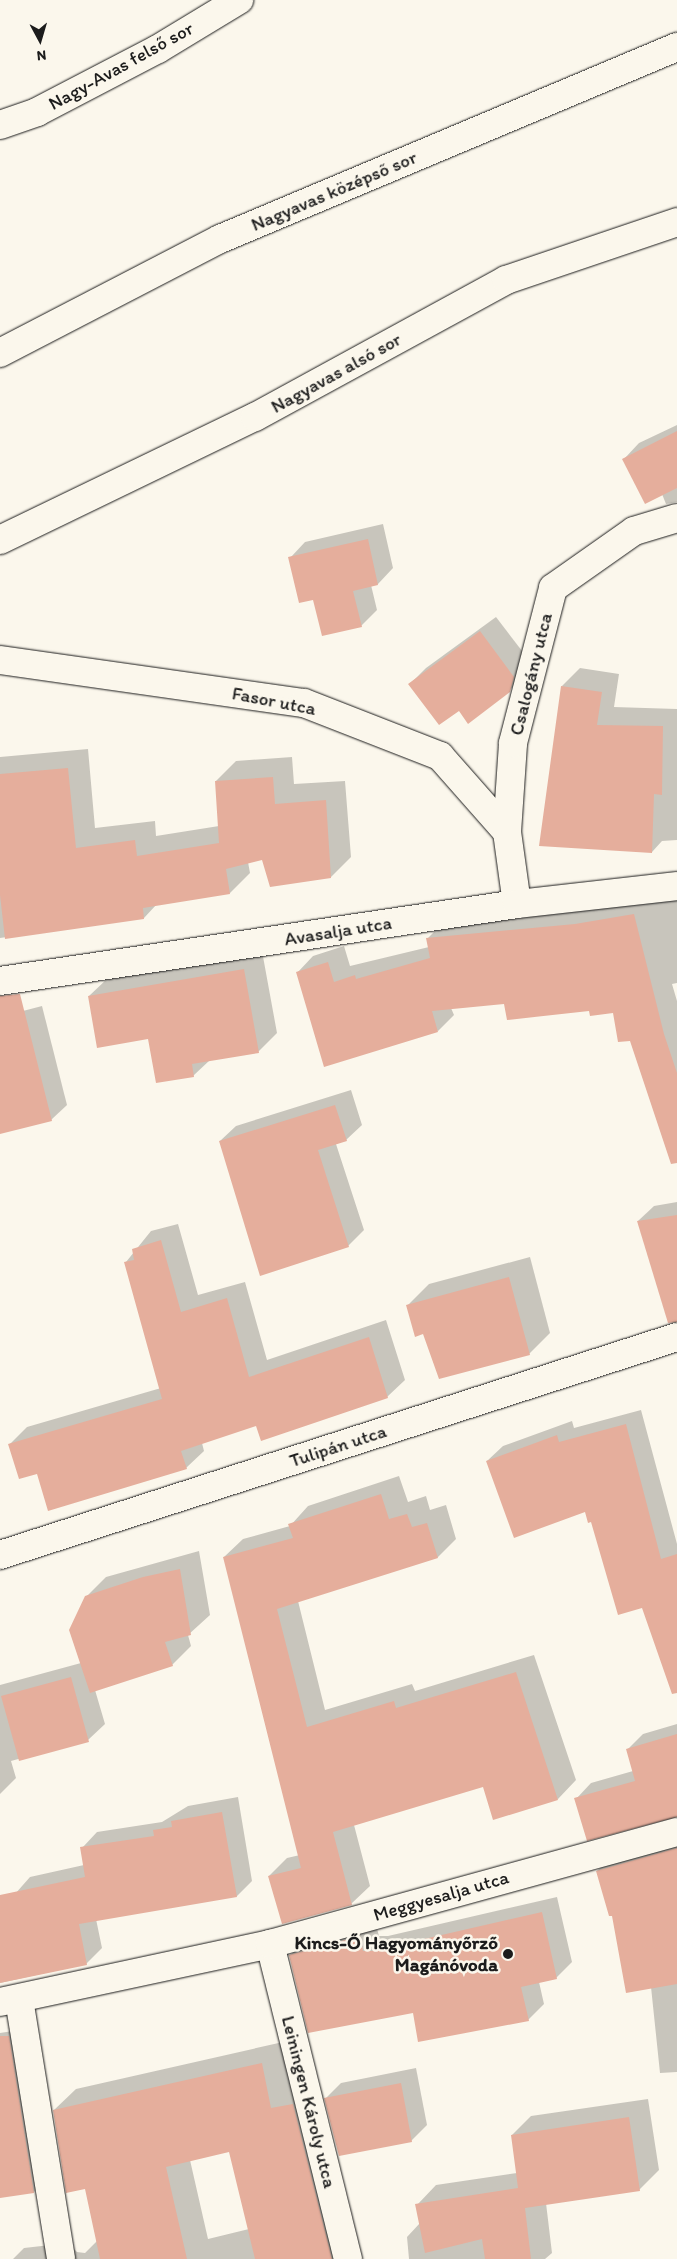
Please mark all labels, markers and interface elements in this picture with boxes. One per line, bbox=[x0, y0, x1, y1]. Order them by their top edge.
north arrow bbox=[15, 15, 65, 65]
street label: Nagy-Avas felső sor bbox=[45, 17, 197, 115]
text: N bbox=[36, 46, 47, 64]
street label: Nagyavas középső sor bbox=[248, 146, 420, 236]
street label: Nagyavas alsó sor bbox=[267, 328, 405, 418]
street label: Csalogány utca bbox=[505, 611, 557, 737]
street label: Fasor utca bbox=[231, 682, 317, 720]
street label: Avasalja utca bbox=[283, 911, 393, 951]
street label: Tulipán utca bbox=[287, 1420, 389, 1472]
street label: Meggyesalja utca bbox=[371, 1866, 511, 1926]
place label: Kincs-Ő Hagyományőrző Magánóvoda bbox=[294, 1932, 498, 1976]
marker: Kincs-Ő Hagyományőrző Magánóvoda bbox=[502, 1948, 514, 1960]
street label: Leiningen Károly utca bbox=[277, 2014, 341, 2190]

